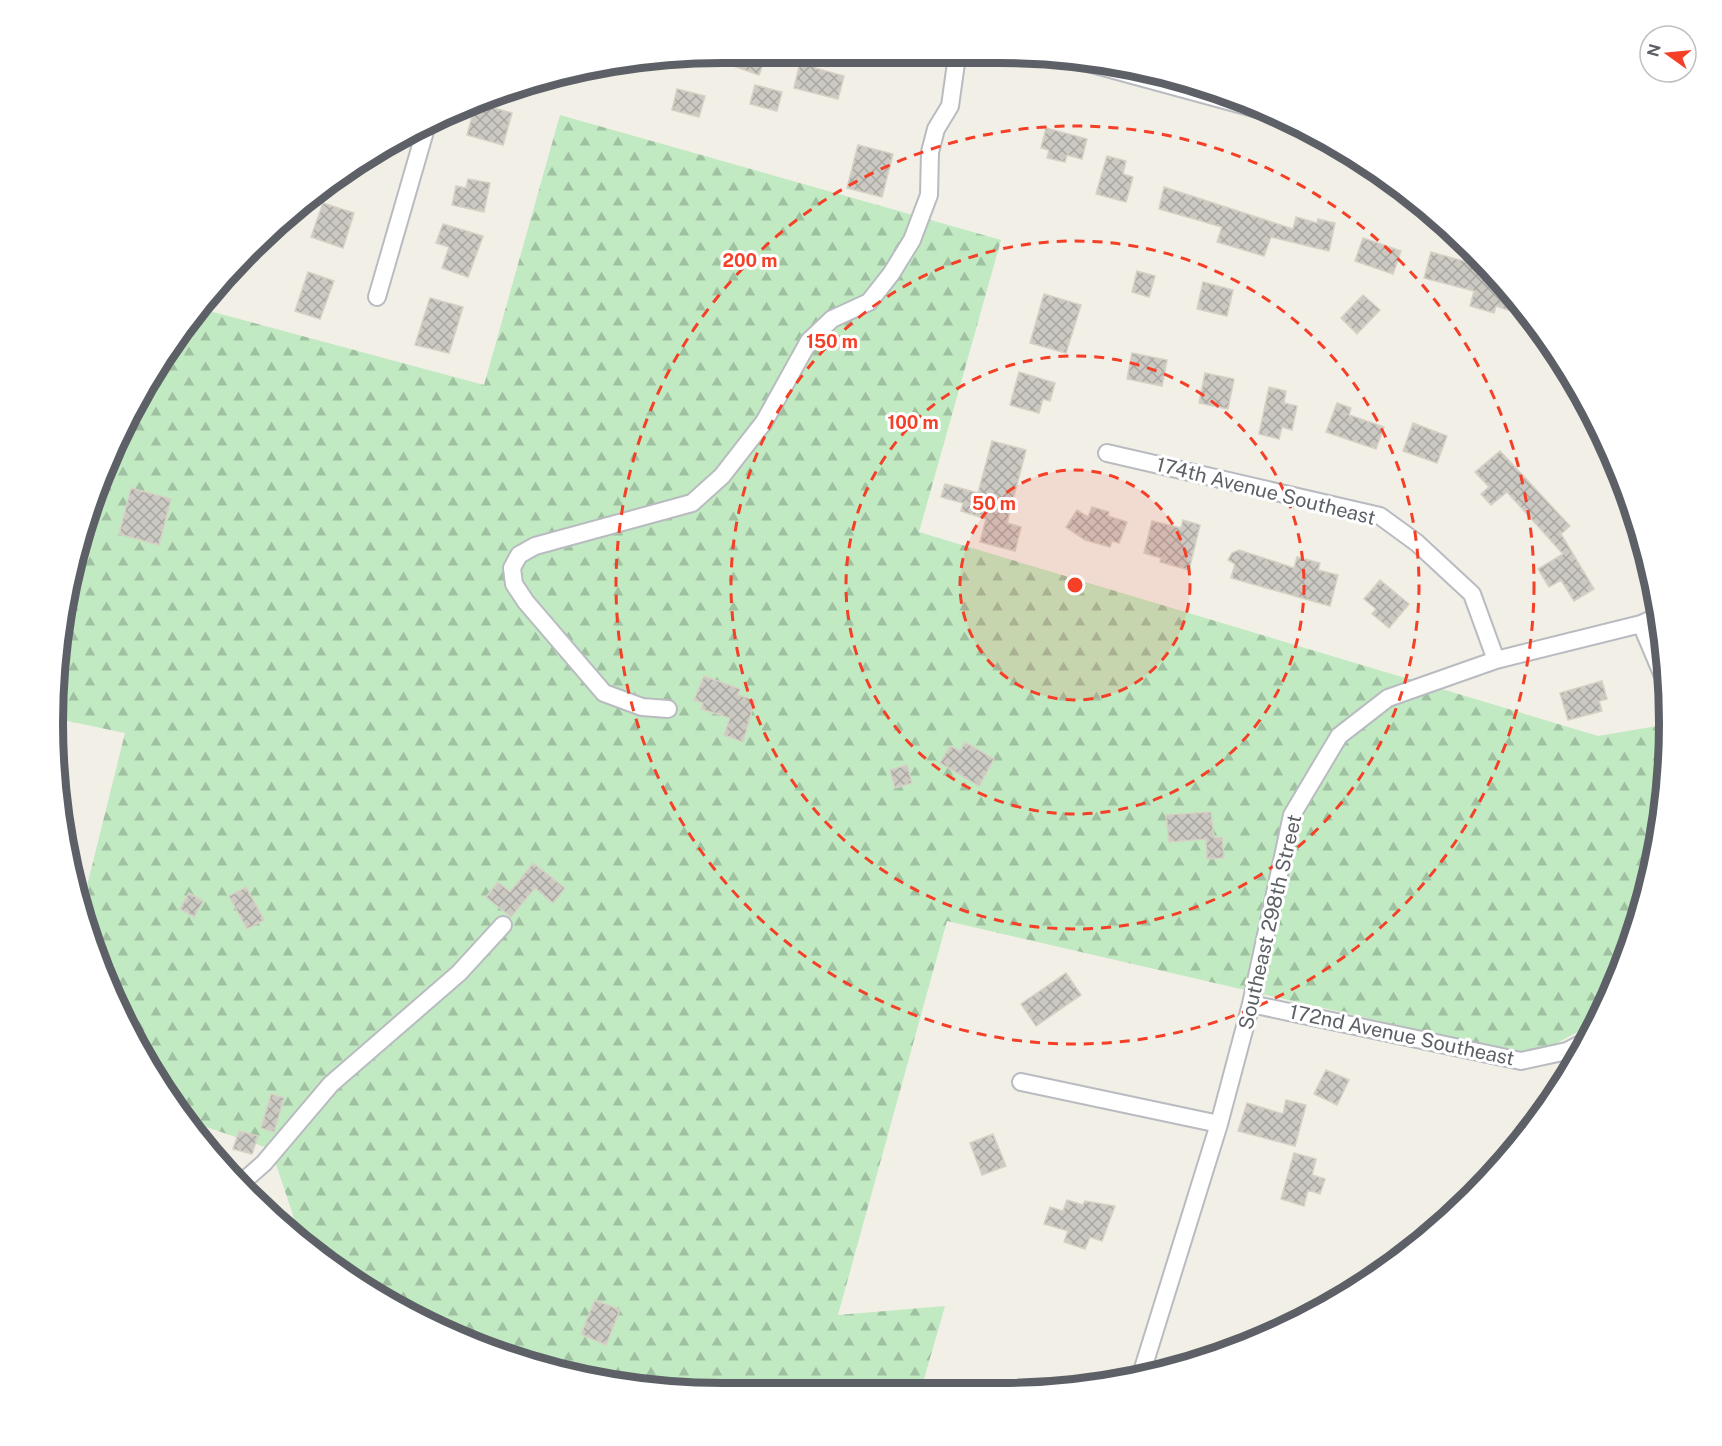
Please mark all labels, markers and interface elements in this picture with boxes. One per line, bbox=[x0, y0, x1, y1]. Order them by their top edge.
north arrow bbox=[1638, 24, 1698, 84]
text: N bbox=[1643, 42, 1665, 59]
text: 200 m bbox=[723, 250, 777, 271]
text: 150 m bbox=[806, 331, 858, 352]
text: 100 m bbox=[887, 412, 939, 433]
street label: 174th Avenue Southeast bbox=[1154, 452, 1378, 530]
text: 50 m bbox=[972, 493, 1016, 514]
centre of rings bbox=[1065, 575, 1085, 595]
street label: Southeast 298th Street bbox=[1234, 812, 1306, 1032]
street label: 172nd Avenue Southeast bbox=[1287, 999, 1517, 1071]

